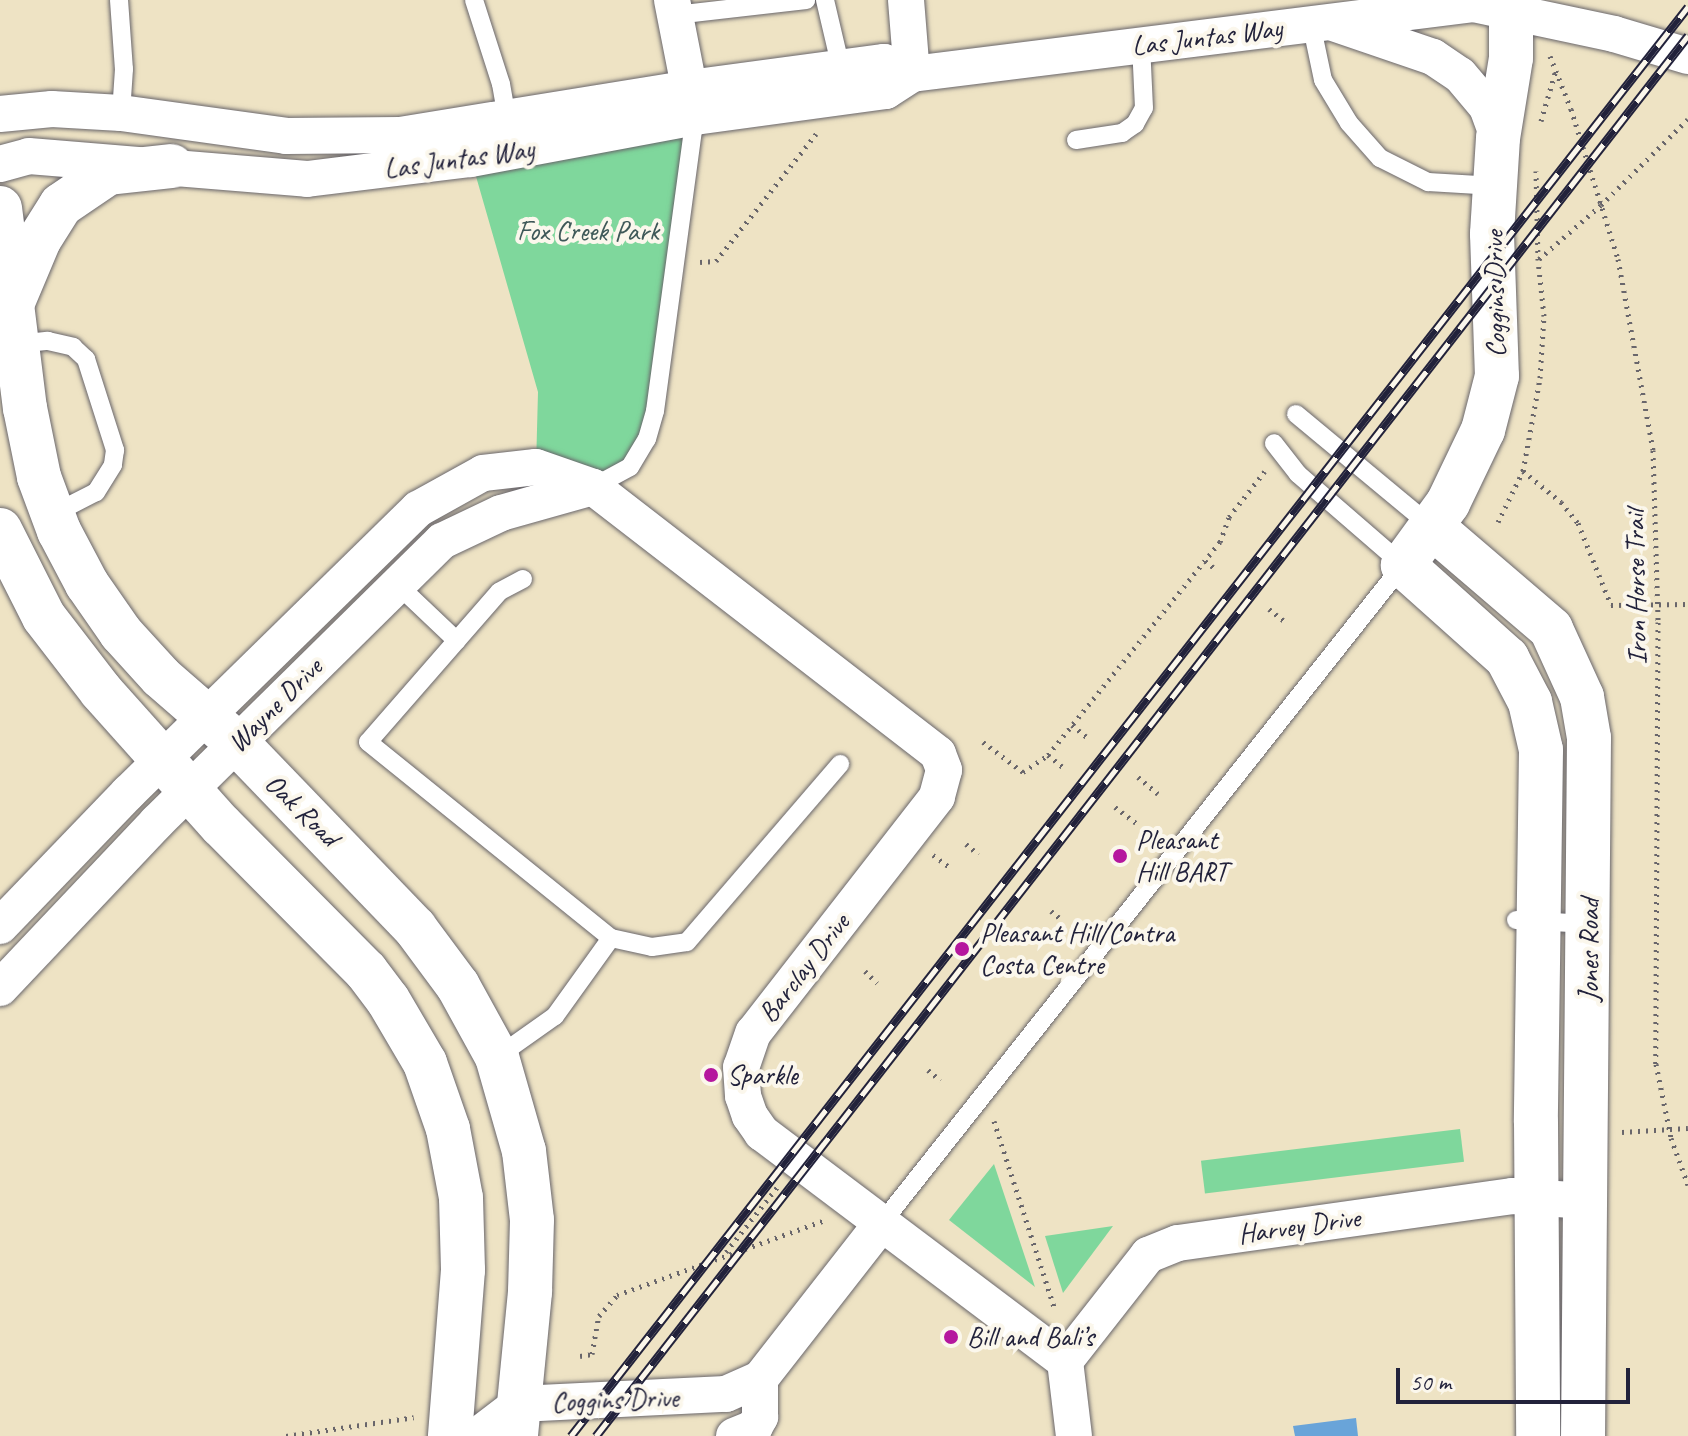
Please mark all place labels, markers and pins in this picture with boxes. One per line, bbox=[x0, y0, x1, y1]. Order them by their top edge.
place label: Pleasant Hill BART bbox=[1136, 823, 1228, 889]
marker: Pleasant Hill BART bbox=[1111, 847, 1129, 865]
place label: Pleasant Hill/Contra Costa Centre bbox=[980, 916, 1174, 982]
marker: Pleasant Hill/Contra Costa Centre bbox=[951, 938, 973, 960]
place label: Sparkle bbox=[727, 1058, 798, 1092]
marker: Sparkle bbox=[702, 1066, 720, 1084]
place label: Bill and Bali’s bbox=[967, 1320, 1096, 1354]
marker: Bill and Bali’s bbox=[942, 1328, 960, 1346]

